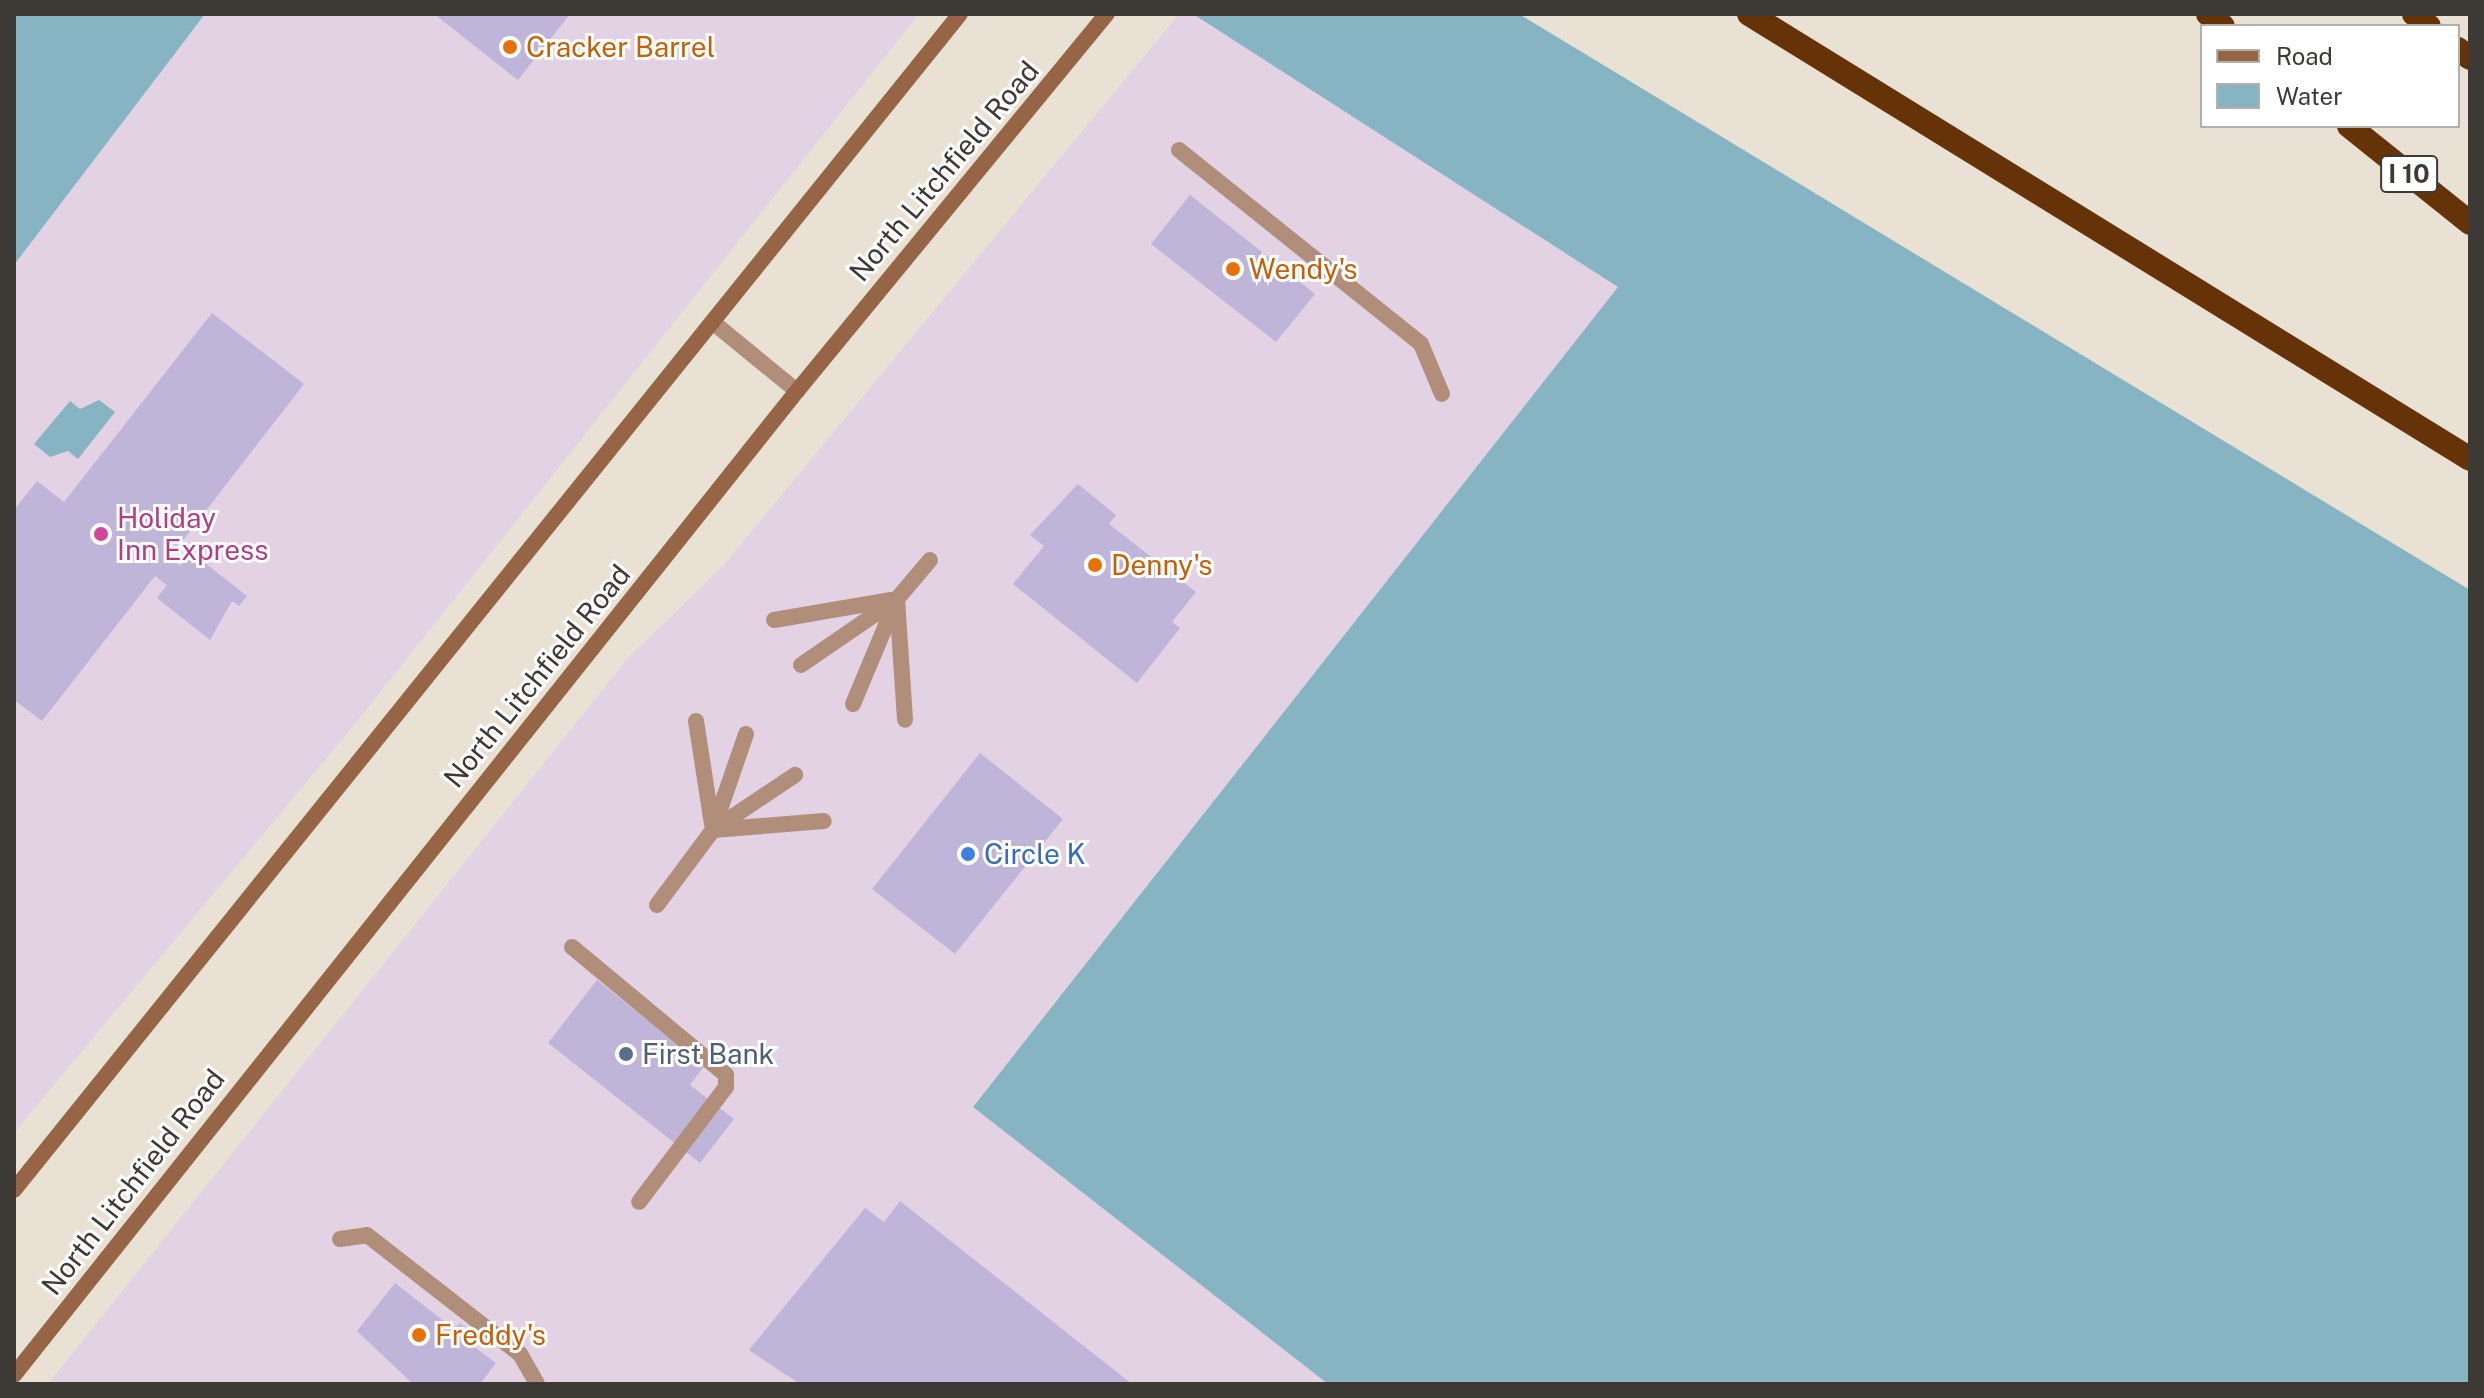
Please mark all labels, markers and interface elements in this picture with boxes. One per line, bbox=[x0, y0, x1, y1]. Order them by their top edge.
legend bbox=[2200, 24, 2460, 128]
place label: Cracker Barrel bbox=[526, 30, 715, 64]
marker: Cracker Barrel bbox=[501, 38, 519, 56]
text: Road bbox=[2276, 42, 2333, 70]
street label: North Litchfield Road bbox=[842, 54, 1046, 288]
text: Water bbox=[2276, 82, 2343, 110]
road number: I 10 bbox=[2379, 152, 2439, 196]
place label: Wendy's bbox=[1249, 252, 1357, 286]
marker: Wendy's bbox=[1224, 260, 1242, 278]
place label: Holiday Inn Express bbox=[117, 501, 268, 567]
marker: Holiday Inn Express bbox=[92, 525, 110, 543]
place label: Denny's bbox=[1111, 548, 1212, 582]
marker: Denny's bbox=[1086, 556, 1104, 574]
street label: North Litchfield Road bbox=[437, 558, 637, 794]
place label: Circle K bbox=[984, 837, 1086, 871]
marker: Circle K bbox=[959, 845, 977, 863]
place label: First Bank bbox=[642, 1037, 774, 1071]
marker: First Bank bbox=[617, 1045, 635, 1063]
street label: North Litchfield Road bbox=[35, 1063, 231, 1301]
place label: Freddy's bbox=[435, 1318, 546, 1352]
marker: Freddy's bbox=[410, 1326, 428, 1344]

